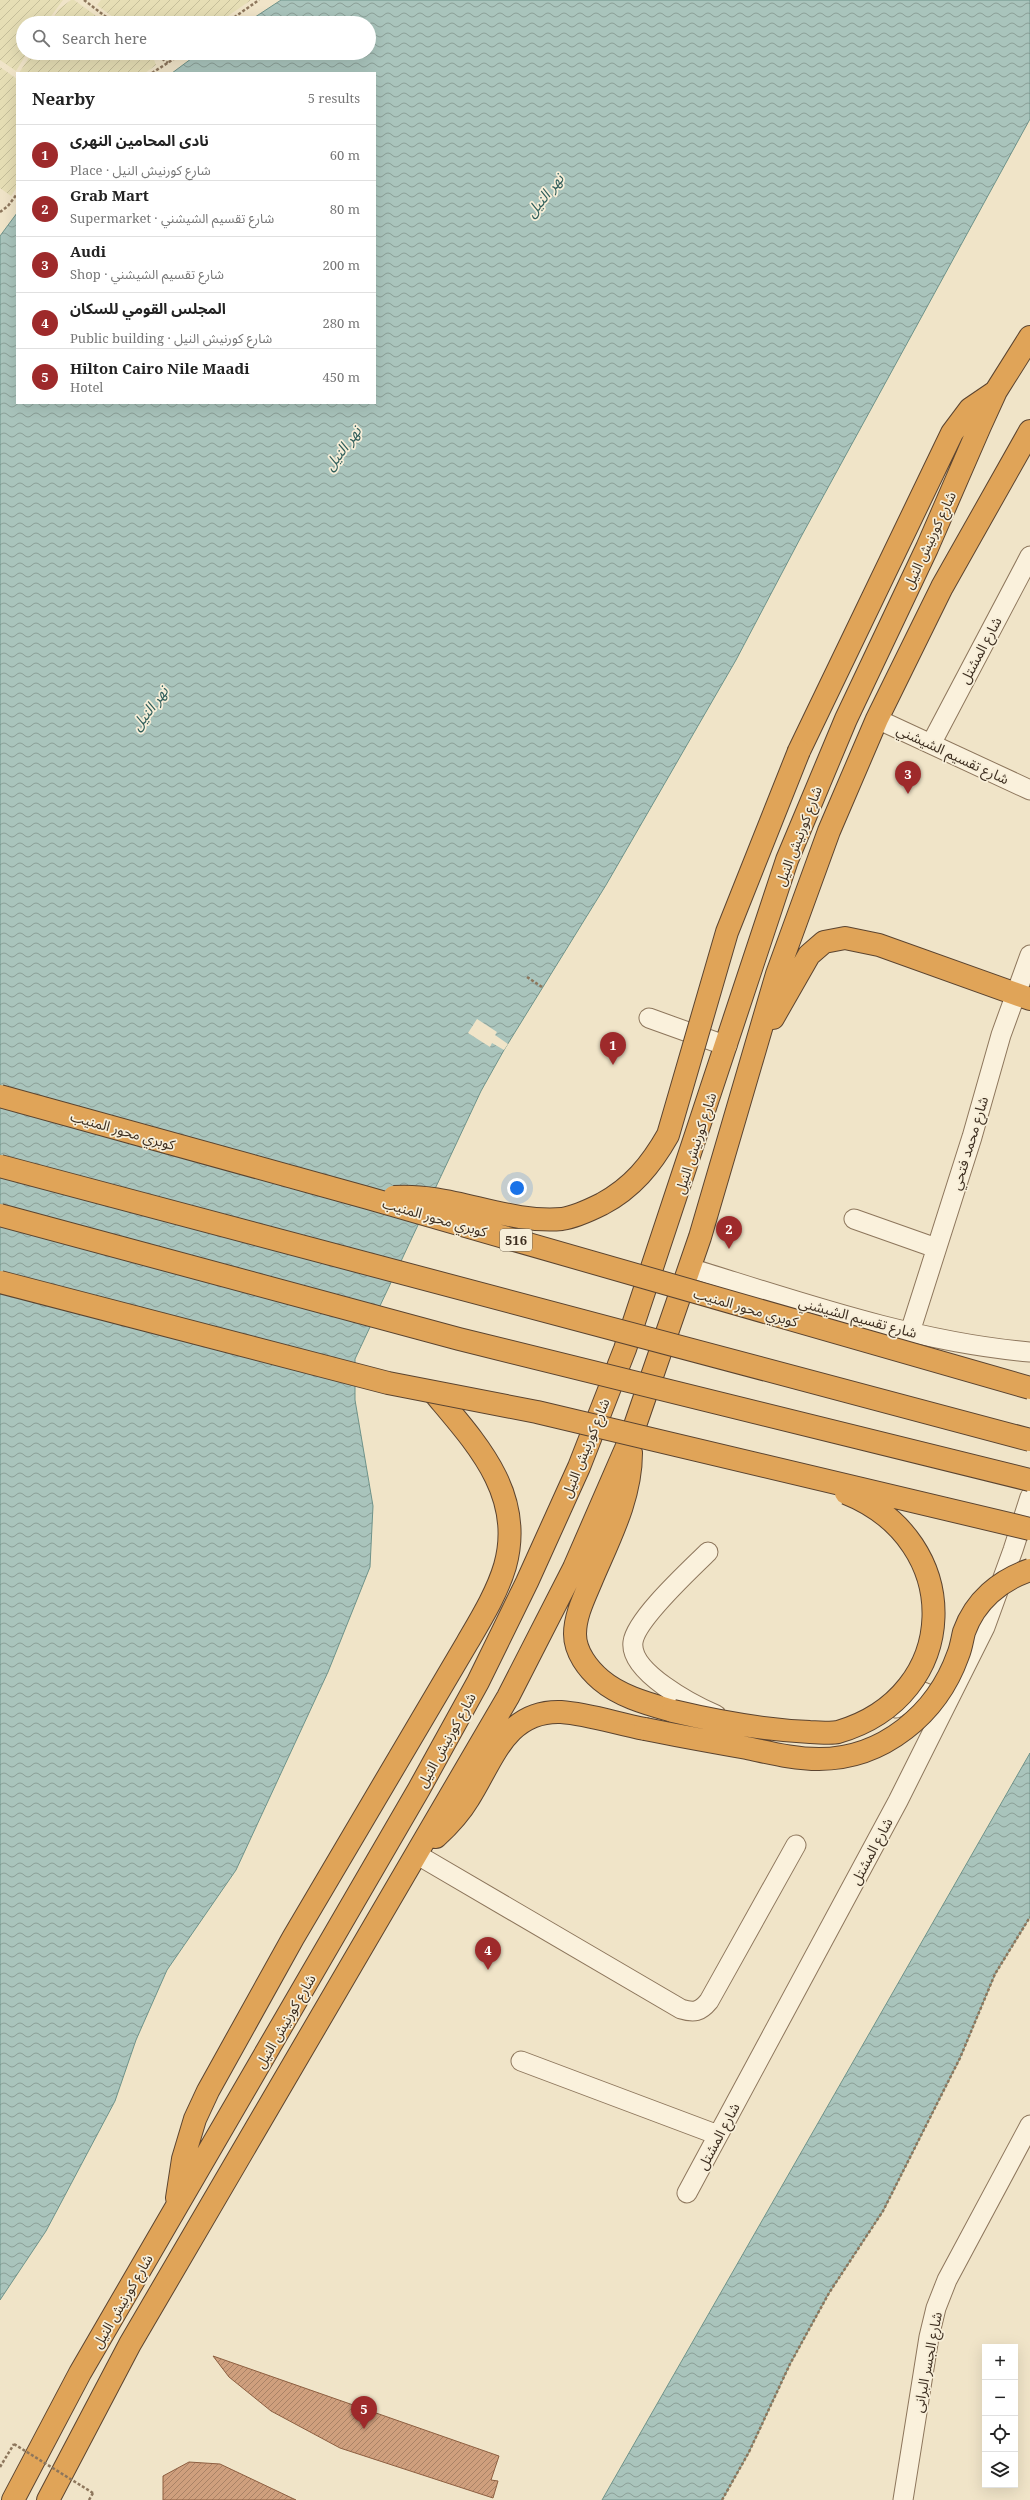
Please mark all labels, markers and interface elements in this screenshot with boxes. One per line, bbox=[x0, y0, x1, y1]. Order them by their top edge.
search box bbox=[16, 16, 376, 60]
icon: search bbox=[30, 27, 52, 49]
text: Search here bbox=[62, 28, 147, 48]
text: Nearby bbox=[32, 87, 95, 110]
text: 5 results bbox=[308, 89, 360, 107]
text: نادى المحامين النهرى bbox=[70, 130, 209, 150]
text: 1 bbox=[41, 146, 49, 164]
text: 60 m bbox=[330, 146, 360, 164]
text: Place · شارع كورنيش النيل bbox=[70, 161, 211, 179]
water label: نهر النيل bbox=[520, 168, 569, 221]
text: Grab Mart bbox=[70, 185, 149, 205]
text: 2 bbox=[41, 200, 49, 218]
text: 80 m bbox=[330, 200, 360, 218]
text: Supermarket · شارع تقسيم الشيشني bbox=[70, 209, 274, 227]
text: Audi bbox=[70, 241, 106, 261]
text: 3 bbox=[41, 256, 49, 274]
text: 200 m bbox=[323, 256, 360, 274]
text: Shop · شارع تقسيم الشيشني bbox=[70, 265, 224, 283]
text: المجلس القومي للسكان bbox=[70, 298, 226, 318]
text: 4 bbox=[41, 314, 49, 332]
text: 280 m bbox=[323, 314, 360, 332]
text: Public building · شارع كورنيش النيل bbox=[70, 329, 272, 347]
text: Hilton Cairo Nile Maadi bbox=[70, 358, 249, 378]
text: 5 bbox=[41, 368, 49, 386]
text: 450 m bbox=[323, 368, 360, 386]
text: Hotel bbox=[70, 378, 103, 396]
water label: نهر النيل bbox=[319, 420, 366, 474]
street label: شارع كورنيش النيل bbox=[898, 488, 962, 593]
street label: شارع المشتل bbox=[954, 613, 1007, 688]
water label: نهر النيل bbox=[126, 680, 173, 734]
street label: شارع تقسيم الشيشني bbox=[893, 720, 1012, 790]
pin: 3 bbox=[895, 761, 921, 794]
street label: شارع كورنيش النيل bbox=[770, 783, 828, 889]
pin: 1 bbox=[600, 1032, 626, 1065]
street label: شارع كورنيش النيل bbox=[670, 1090, 722, 1197]
street label: شارع محمد فتحي bbox=[946, 1094, 994, 1193]
street label: كوبري محور المنيب bbox=[68, 1106, 178, 1156]
your location bbox=[507, 1178, 527, 1198]
street label: كوبري محور المنيب bbox=[380, 1193, 490, 1243]
pin: 2 bbox=[716, 1216, 742, 1249]
road number: 516 bbox=[500, 1229, 532, 1251]
street label: كوبري محور المنيب bbox=[691, 1283, 801, 1333]
street label: شارع تقسيم الشيشني bbox=[796, 1292, 919, 1344]
street label: شارع كورنيش النيل bbox=[556, 1395, 615, 1501]
street label: شارع كورنيش النيل bbox=[412, 1689, 482, 1792]
street label: شارع المشتل bbox=[845, 1814, 898, 1889]
pin: 4 bbox=[475, 1937, 501, 1970]
street label: شارع كورنيش النيل bbox=[250, 1970, 321, 2072]
street label: شارع المشتل bbox=[692, 2099, 745, 2174]
street label: شارع كورنيش النيل bbox=[87, 2250, 158, 2352]
street label: شارع الجسر البرانى bbox=[908, 2310, 948, 2414]
map controls bbox=[982, 2344, 1018, 2488]
button: + bbox=[982, 2344, 1018, 2380]
button: − bbox=[982, 2380, 1018, 2416]
pin: 5 bbox=[351, 2396, 377, 2429]
button: locate bbox=[982, 2416, 1018, 2452]
button: layers bbox=[982, 2452, 1018, 2488]

